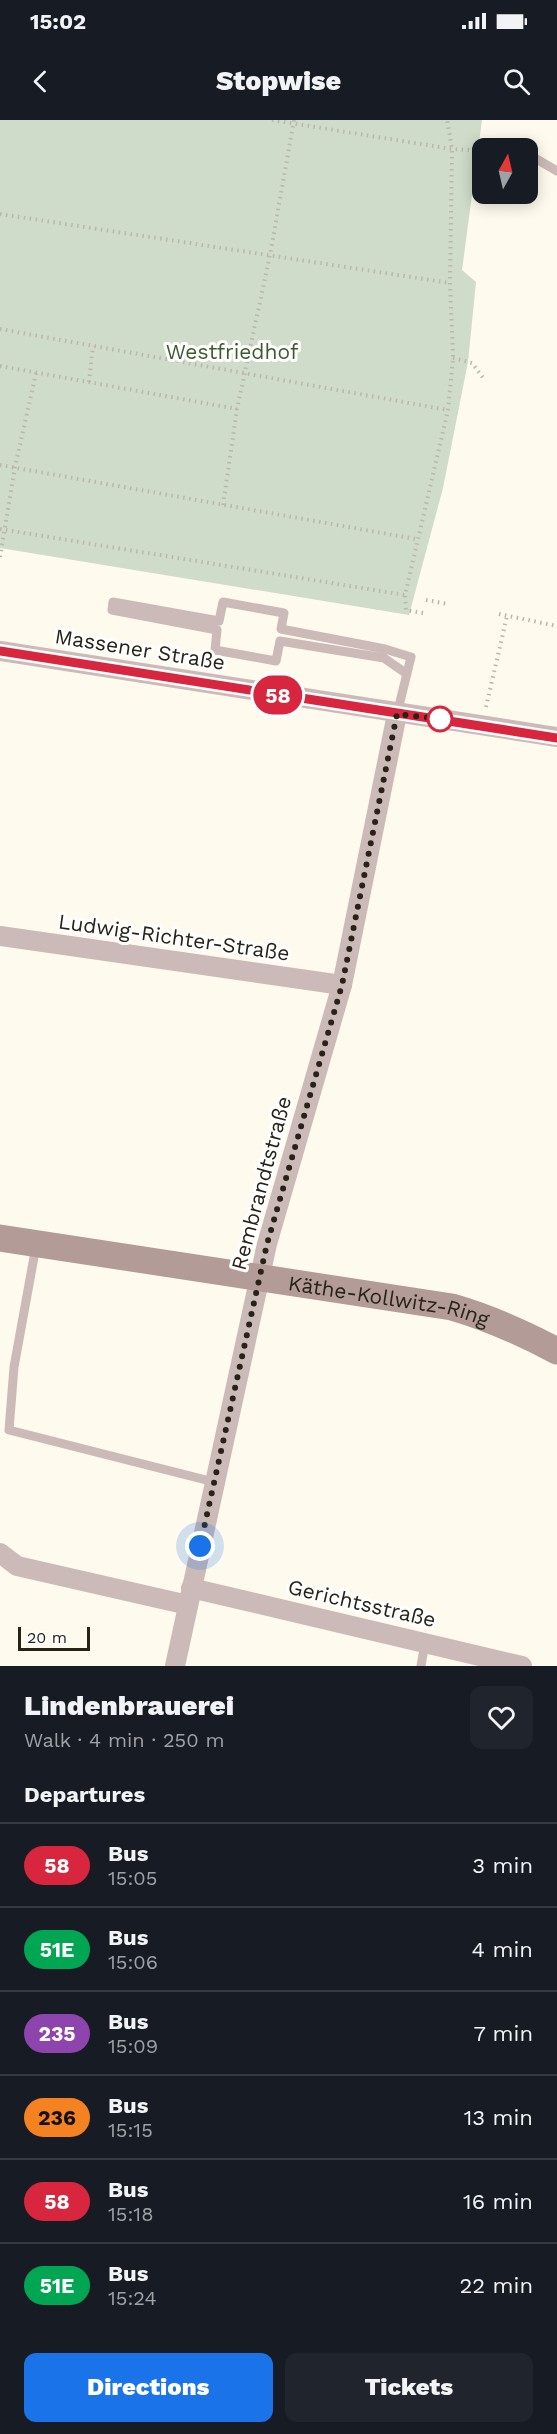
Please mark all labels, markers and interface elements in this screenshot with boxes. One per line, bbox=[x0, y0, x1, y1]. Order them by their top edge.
text: 15:02 bbox=[30, 9, 86, 34]
icon: back bbox=[24, 65, 57, 98]
text: Stopwise bbox=[216, 65, 341, 97]
icon: search bbox=[500, 65, 533, 98]
north arrow bbox=[472, 138, 538, 204]
map controls bbox=[472, 138, 538, 204]
park label: Westfriedhof bbox=[166, 339, 298, 364]
street label: Massener Straße bbox=[53, 623, 227, 675]
line badge: 58 bbox=[251, 676, 305, 714]
text: 58 bbox=[265, 683, 291, 708]
unlabelled marker bbox=[427, 706, 453, 732]
street label: Ludwig-Richter-Straße bbox=[57, 908, 291, 966]
street label: Rembrandtstraße bbox=[226, 1093, 296, 1273]
street label: Käthe-Kollwitz-Ring bbox=[287, 1270, 494, 1331]
your location bbox=[185, 1531, 215, 1561]
street label: Gerichtsstraße bbox=[286, 1574, 438, 1632]
scale bar bbox=[18, 1624, 90, 1652]
text: 20 m bbox=[27, 1628, 67, 1647]
button: heart bbox=[470, 1686, 533, 1749]
text: Lindenbrauerei bbox=[24, 1689, 234, 1722]
text: Walk · 4 min · 250 m bbox=[24, 1728, 225, 1752]
text: Departures bbox=[24, 1782, 145, 1807]
text: Bus bbox=[108, 1841, 148, 1866]
text: 58 bbox=[44, 1853, 70, 1878]
text: 3 min bbox=[472, 1853, 533, 1878]
text: 15:05 bbox=[108, 1866, 157, 1890]
text: Bus bbox=[108, 1925, 148, 1950]
text: 51E bbox=[40, 1937, 74, 1962]
text: 4 min bbox=[472, 1937, 533, 1962]
text: 15:06 bbox=[108, 1950, 158, 1974]
text: Bus bbox=[108, 2009, 148, 2034]
text: 235 bbox=[38, 2021, 76, 2046]
text: 7 min bbox=[473, 2021, 533, 2046]
text: 15:09 bbox=[108, 2034, 158, 2058]
text: Bus bbox=[108, 2093, 148, 2118]
text: 236 bbox=[38, 2105, 76, 2130]
text: 13 min bbox=[464, 2105, 533, 2130]
text: 15:15 bbox=[108, 2118, 153, 2142]
text: Bus bbox=[108, 2177, 148, 2202]
text: 58 bbox=[44, 2189, 70, 2214]
text: 16 min bbox=[463, 2189, 533, 2214]
text: 15:18 bbox=[108, 2202, 153, 2226]
text: Bus bbox=[108, 2261, 148, 2286]
text: 51E bbox=[40, 2273, 74, 2298]
text: 22 min bbox=[459, 2273, 533, 2298]
text: 15:24 bbox=[108, 2286, 157, 2310]
button: Directions bbox=[24, 2353, 273, 2422]
button: Tickets bbox=[285, 2353, 533, 2422]

